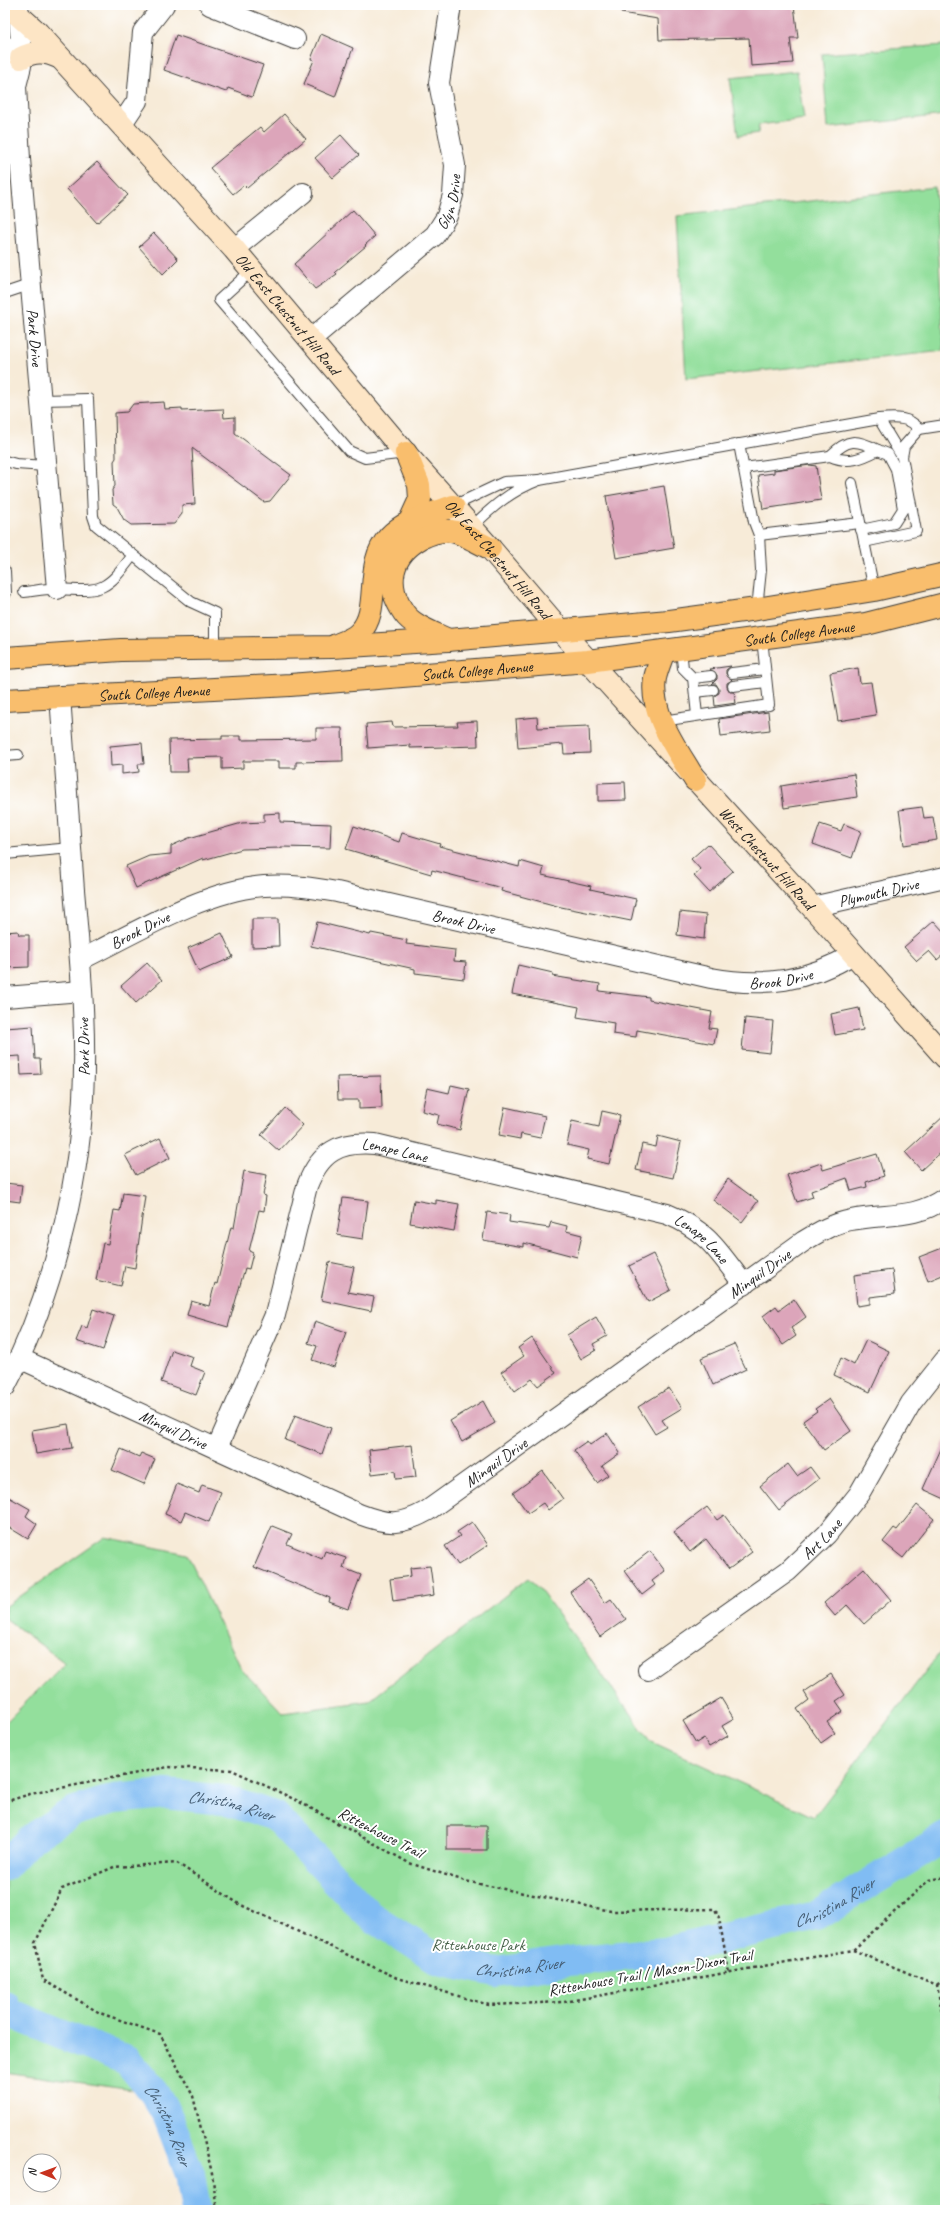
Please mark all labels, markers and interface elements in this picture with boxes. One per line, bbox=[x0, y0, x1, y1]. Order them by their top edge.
street label: Glyn Drive bbox=[432, 172, 465, 233]
street label: Old East Chestnut Hill Road bbox=[231, 250, 346, 381]
street label: Park Drive bbox=[22, 308, 47, 369]
street label: Old East Chestnut Hill Road bbox=[440, 496, 557, 626]
street label: South College Avenue bbox=[743, 616, 857, 651]
street label: South College Avenue bbox=[421, 656, 535, 685]
street label: South College Avenue bbox=[98, 680, 212, 706]
street label: West Chestnut Hill Road bbox=[715, 803, 820, 916]
street label: Plymouth Drive bbox=[837, 874, 922, 912]
street label: Brook Drive bbox=[430, 905, 498, 939]
street label: Brook Drive bbox=[107, 907, 174, 954]
street label: Brook Drive bbox=[749, 964, 817, 993]
street label: Park Drive bbox=[73, 1016, 95, 1076]
street label: Lenape Lane bbox=[361, 1135, 431, 1168]
street label: Lenape Lane bbox=[671, 1210, 734, 1269]
street label: Minquil Drive bbox=[725, 1244, 796, 1303]
street label: Minquil Drive bbox=[136, 1406, 212, 1455]
street label: Minquil Drive bbox=[461, 1432, 533, 1492]
street label: Art Lane bbox=[798, 1513, 848, 1564]
water label: Christina River bbox=[187, 1786, 279, 1827]
street label: Rittenhouse Trail bbox=[335, 1803, 429, 1864]
water label: Christina River bbox=[792, 1872, 880, 1932]
park label: Rittenhouse Park bbox=[431, 1935, 526, 1955]
street label: Rittenhouse Trail / Mason-Dixon Trail bbox=[547, 1945, 757, 2001]
water label: Christina River bbox=[473, 1951, 567, 1983]
water label: Christina River bbox=[139, 2079, 197, 2171]
north arrow bbox=[22, 2153, 62, 2193]
text: N bbox=[25, 2167, 39, 2176]

